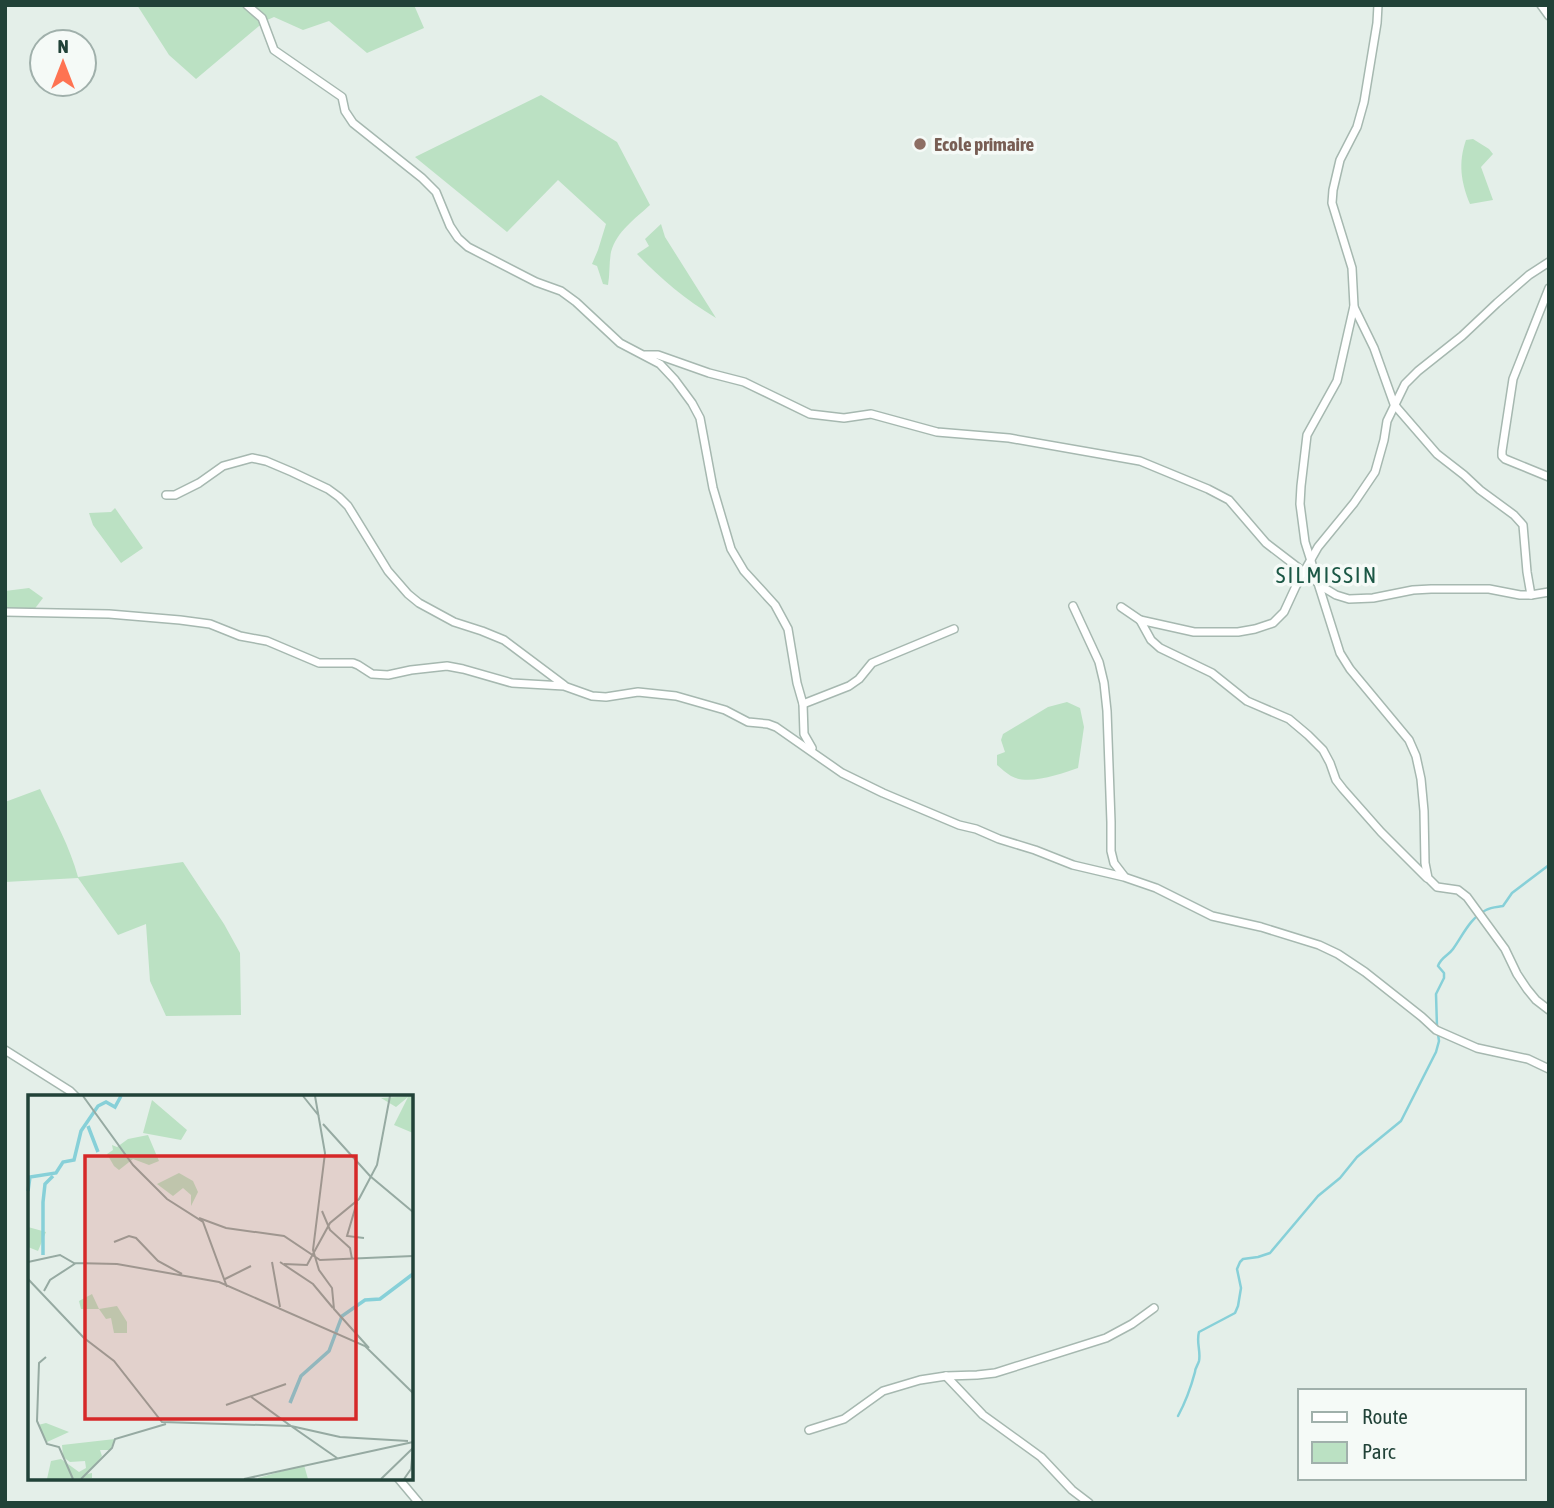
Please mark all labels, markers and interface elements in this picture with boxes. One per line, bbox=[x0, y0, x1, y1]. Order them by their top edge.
north arrow bbox=[28, 28, 98, 98]
text: N bbox=[57, 35, 69, 57]
place label: Ecole primaire bbox=[934, 133, 1035, 155]
marker: Ecole primaire bbox=[912, 136, 928, 152]
district label: SILMISSIN bbox=[1276, 562, 1378, 588]
inset map bbox=[28, 1095, 413, 1480]
legend bbox=[1298, 1389, 1526, 1480]
text: Route bbox=[1362, 1404, 1408, 1428]
text: Parc bbox=[1362, 1439, 1396, 1463]

